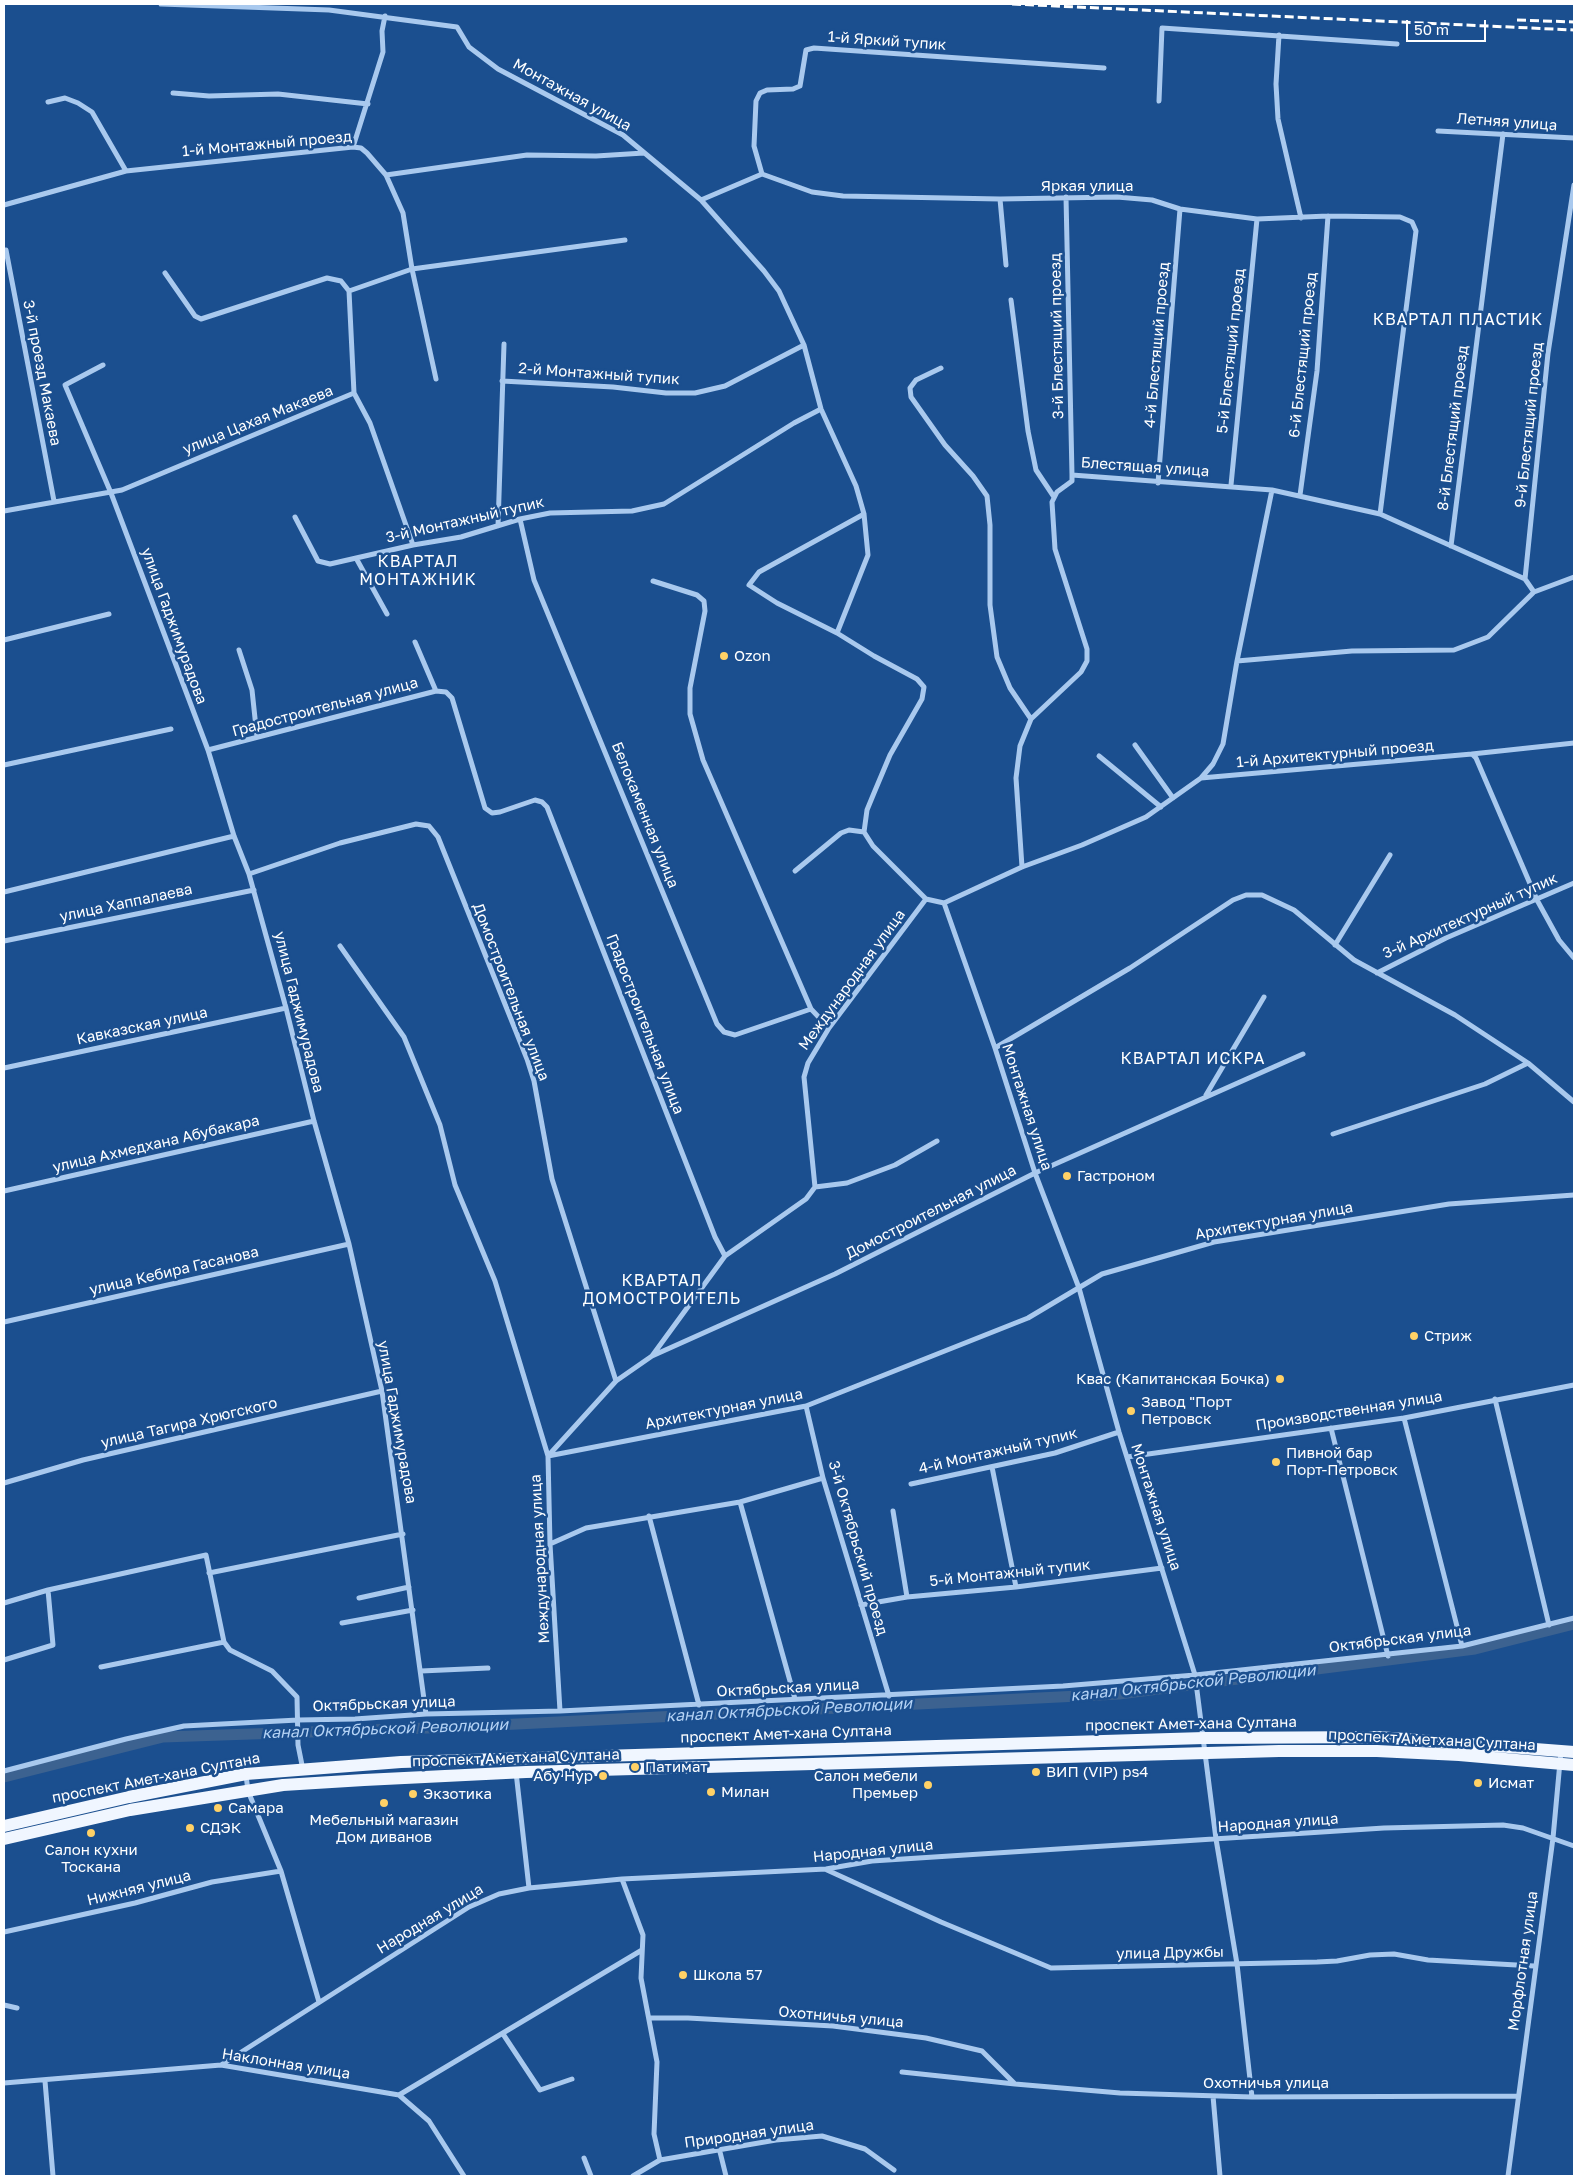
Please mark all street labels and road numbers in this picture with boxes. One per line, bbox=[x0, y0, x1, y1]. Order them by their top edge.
street label: 1-й Яркий тупик bbox=[827, 28, 947, 54]
street label: Монтажная улица bbox=[510, 55, 634, 135]
street label: Летняя улица bbox=[1456, 110, 1558, 134]
street label: 1-й Монтажный проезд bbox=[181, 128, 353, 160]
street label: Яркая улица bbox=[1041, 177, 1133, 195]
street label: 3-й Блестящий проезд bbox=[1047, 253, 1067, 419]
street label: 4-й Блестящий проезд bbox=[1141, 261, 1173, 429]
street label: 5-й Блестящий проезд bbox=[1213, 267, 1249, 435]
street label: 6-й Блестящий проезд bbox=[1285, 271, 1321, 439]
street label: 3-й проезд Макаева bbox=[19, 299, 65, 447]
street label: 9-й Блестящий проезд bbox=[1511, 341, 1547, 509]
street label: 8-й Блестящий проезд bbox=[1434, 344, 1472, 512]
street label: 2-й Монтажный тупик bbox=[518, 359, 680, 389]
street label: улица Цахая Макаева bbox=[180, 382, 336, 458]
street label: Блестящая улица bbox=[1080, 454, 1210, 480]
street label: 3-й Монтажный тупик bbox=[384, 493, 546, 547]
street label: улица Гаджимурадова bbox=[137, 545, 211, 707]
street label: Градостроительная улица bbox=[230, 673, 420, 741]
street label: 1-й Архитектурный проезд bbox=[1236, 736, 1434, 772]
street label: Белокаменная улица bbox=[607, 739, 683, 891]
street label: 3-й Архитектурный тупик bbox=[1380, 869, 1560, 963]
street label: улица Хаппалаева bbox=[58, 880, 194, 926]
street label: Домостроительная улица bbox=[469, 901, 553, 1083]
street label: Международная улица bbox=[795, 906, 909, 1054]
street label: улица Гаджимурадова bbox=[270, 930, 328, 1094]
street label: Градостроительная улица bbox=[602, 931, 688, 1117]
street label: Кавказская улица bbox=[75, 1003, 209, 1049]
street label: Монтажная улица bbox=[998, 1041, 1056, 1173]
street label: улица Ахмедхана Абубакара bbox=[51, 1111, 261, 1177]
street label: Домостроительная улица bbox=[843, 1161, 1019, 1263]
street label: Архитектурная улица bbox=[1194, 1198, 1354, 1244]
street label: улица Кебира Гасанова bbox=[88, 1243, 260, 1299]
street label: улица Гаджимурадова bbox=[374, 1339, 420, 1505]
street label: Архитектурная улица bbox=[644, 1385, 804, 1433]
street label: Производственная улица bbox=[1254, 1387, 1444, 1435]
street label: улица Тагира Хрюгского bbox=[99, 1394, 279, 1452]
street label: 4-й Монтажный тупик bbox=[917, 1424, 1079, 1478]
street label: Монтажная улица bbox=[1127, 1441, 1185, 1573]
street label: 3-й Октябрьский проезд bbox=[824, 1459, 892, 1637]
street label: Международная улица bbox=[527, 1474, 553, 1644]
street label: 5-й Монтажный тупик bbox=[929, 1556, 1091, 1590]
street label: Октябрьская улица bbox=[1328, 1621, 1472, 1657]
street label: Октябрьская улица bbox=[716, 1675, 860, 1701]
street label: Октябрьская улица bbox=[312, 1693, 456, 1715]
street label: проспект Амет-хана Султана bbox=[1085, 1713, 1297, 1735]
street label: проспект Амет-хана Султана bbox=[680, 1721, 892, 1747]
street label: проспект Аметхана Султана bbox=[1328, 1726, 1536, 1754]
street label: проспект Аметхана Султана bbox=[412, 1745, 620, 1771]
street label: проспект Амет-хана Султана bbox=[50, 1749, 262, 1807]
street label: Народная улица bbox=[1217, 1810, 1339, 1836]
street label: Народная улица bbox=[812, 1836, 934, 1866]
street label: Нижняя улица bbox=[85, 1866, 193, 1910]
street label: Народная улица bbox=[374, 1880, 486, 1958]
street label: Морфлотная улица bbox=[1504, 1890, 1542, 2032]
street label: улица Дружбы bbox=[1116, 1943, 1224, 1963]
street label: Охотничья улица bbox=[778, 2003, 904, 2031]
street label: Наклонная улица bbox=[221, 2045, 351, 2083]
street label: Охотничья улица bbox=[1203, 2074, 1329, 2092]
street label: Природная улица bbox=[683, 2116, 815, 2152]

